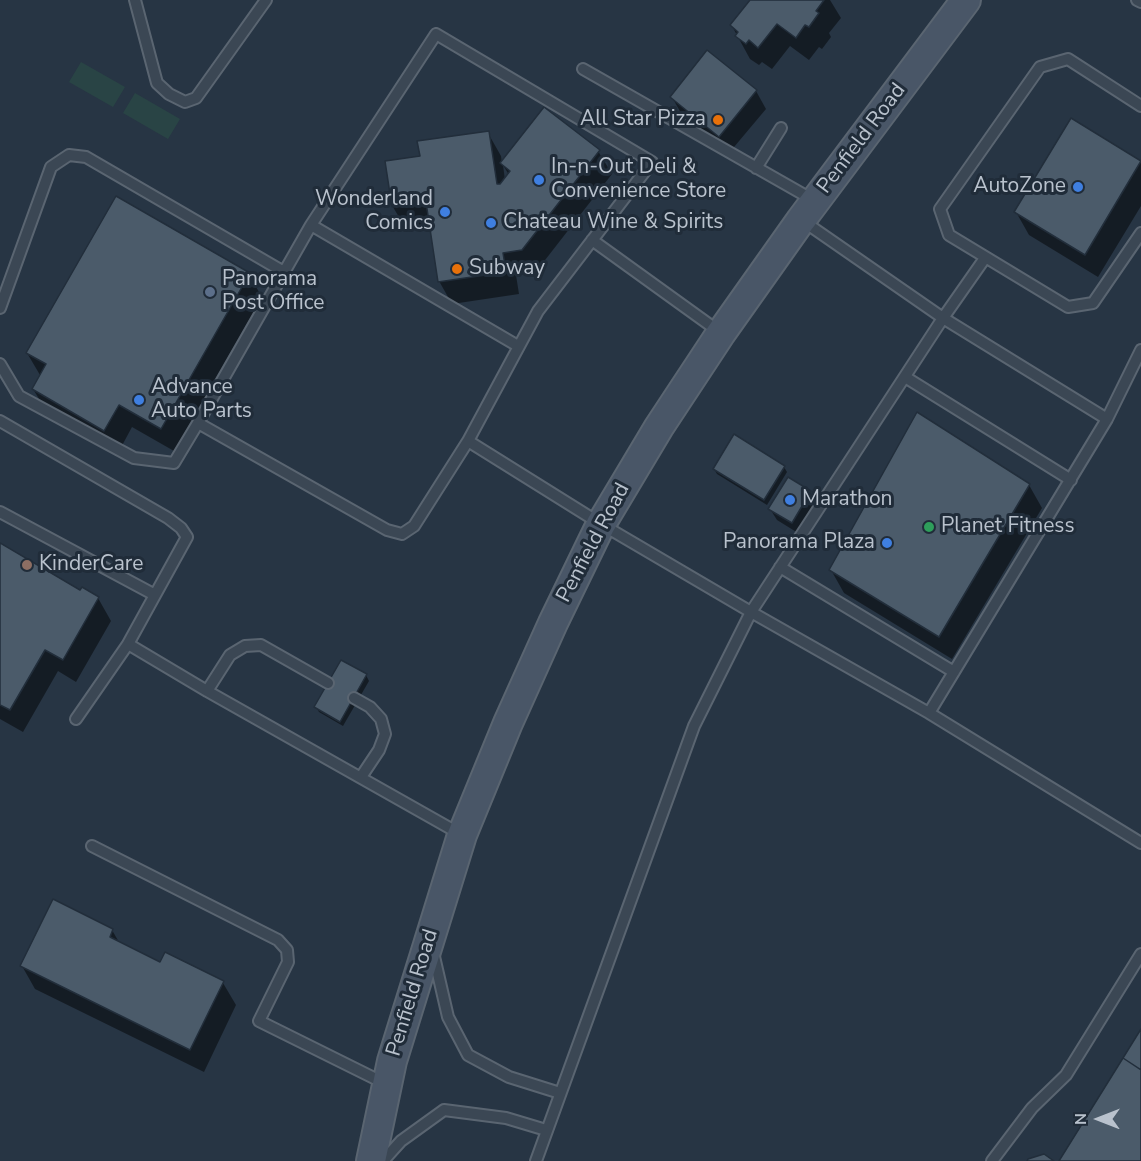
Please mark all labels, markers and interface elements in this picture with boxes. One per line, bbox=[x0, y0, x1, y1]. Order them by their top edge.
street label: Penfield Road bbox=[812, 79, 912, 199]
place label: All Star Pizza bbox=[580, 107, 706, 133]
marker: All Star Pizza bbox=[711, 113, 725, 127]
place label: In-n-Out Deli & Convenience Store bbox=[551, 155, 726, 205]
marker: In-n-Out Deli & Convenience Store bbox=[532, 173, 546, 187]
place label: AutoZone bbox=[973, 174, 1066, 200]
marker: AutoZone bbox=[1071, 180, 1085, 194]
place label: Wonderland Comics bbox=[315, 187, 433, 237]
marker: Wonderland Comics bbox=[438, 205, 452, 219]
place label: Chateau Wine & Spirits bbox=[503, 210, 723, 236]
marker: Chateau Wine & Spirits bbox=[484, 216, 498, 230]
place label: Subway bbox=[469, 256, 545, 282]
marker: Subway bbox=[450, 262, 464, 276]
place label: Panorama Post Office bbox=[222, 267, 324, 317]
marker: Panorama Post Office bbox=[203, 285, 217, 299]
place label: Advance Auto Parts bbox=[151, 375, 252, 425]
marker: Advance Auto Parts bbox=[132, 393, 146, 407]
street label: Penfield Road bbox=[552, 479, 636, 607]
place label: Marathon bbox=[802, 487, 893, 513]
marker: Marathon bbox=[783, 493, 797, 507]
place label: Planet Fitness bbox=[941, 514, 1075, 540]
marker: Planet Fitness bbox=[922, 520, 936, 534]
place label: Panorama Plaza bbox=[723, 530, 875, 556]
marker: Panorama Plaza bbox=[880, 536, 894, 550]
place label: KinderCare bbox=[39, 552, 143, 578]
marker: KinderCare bbox=[20, 558, 34, 572]
street label: Penfield Road bbox=[382, 926, 444, 1060]
north arrow bbox=[1069, 1089, 1129, 1149]
text: N bbox=[1070, 1113, 1092, 1125]

